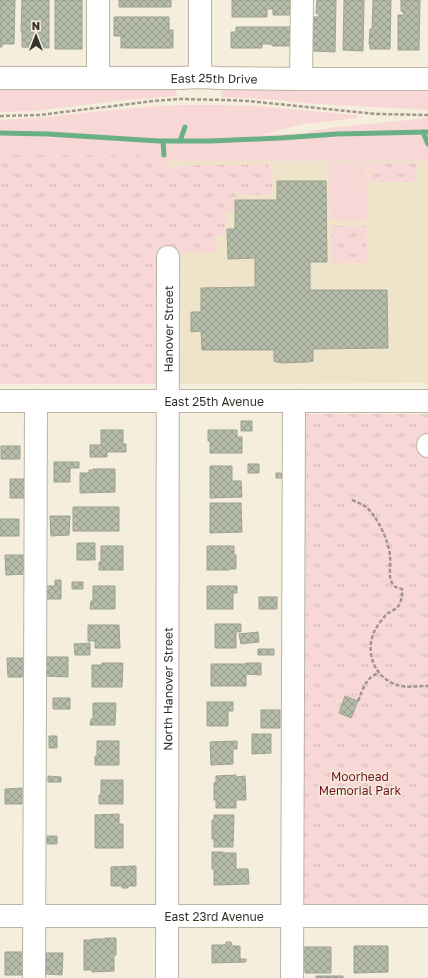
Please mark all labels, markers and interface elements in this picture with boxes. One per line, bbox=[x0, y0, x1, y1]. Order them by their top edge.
north arrow bbox=[16, 16, 56, 56]
text: N bbox=[32, 19, 40, 32]
street label: East 25th Drive bbox=[170, 69, 258, 86]
street label: Hanover Street bbox=[160, 285, 175, 373]
street label: East 25th Avenue bbox=[164, 394, 264, 409]
street label: North Hanover Street bbox=[160, 627, 175, 751]
park label: Moorhead Memorial Park bbox=[319, 769, 402, 798]
street label: East 23rd Avenue bbox=[164, 909, 264, 924]

